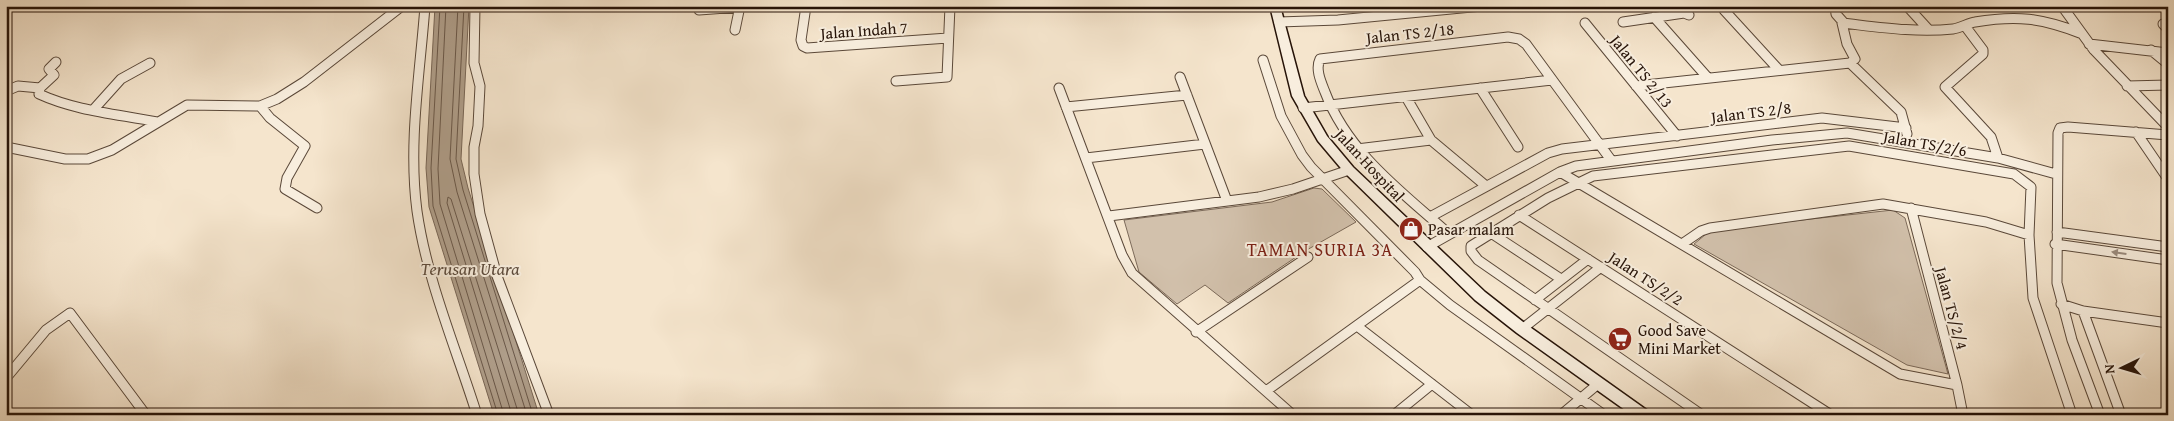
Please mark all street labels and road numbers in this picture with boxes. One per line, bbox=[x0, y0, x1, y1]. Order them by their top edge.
street label: Jalan Indah 7 bbox=[818, 15, 909, 45]
street label: Jalan TS 2/18 bbox=[1363, 16, 1455, 50]
street label: Jalan TS 2/13 bbox=[1604, 28, 1679, 113]
street label: Jalan TS 2/8 bbox=[1708, 95, 1793, 129]
street label: Jalan Hospital bbox=[1328, 121, 1411, 208]
street label: Jalan TS/2/6 bbox=[1879, 124, 1969, 162]
street label: Jalan TS/2/2 bbox=[1602, 244, 1688, 311]
street label: Jalan TS/2/4 bbox=[1929, 262, 1975, 352]

